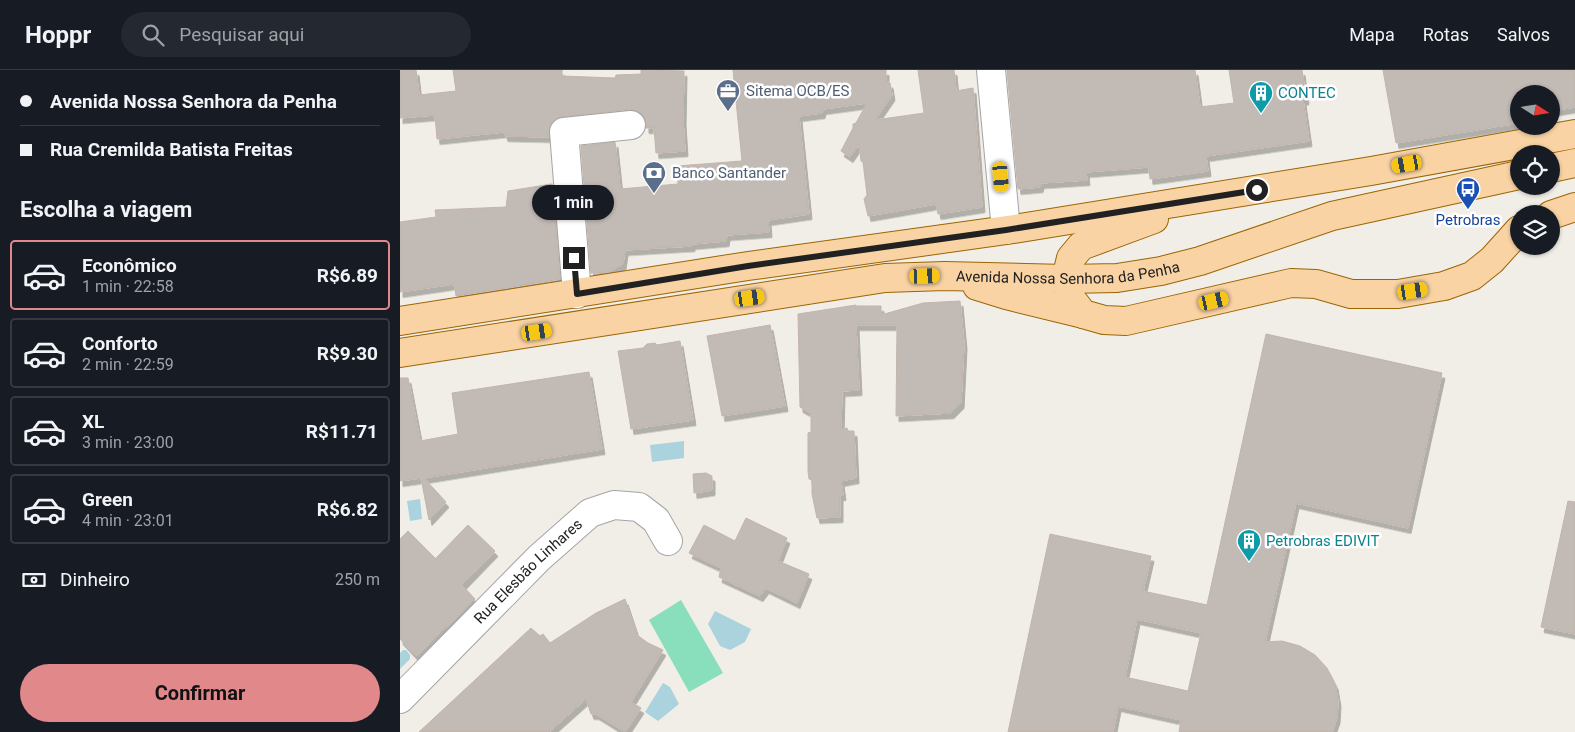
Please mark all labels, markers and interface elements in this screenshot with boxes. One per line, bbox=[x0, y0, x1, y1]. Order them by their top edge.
search box bbox=[121, 12, 471, 57]
text: Hoppr bbox=[25, 21, 91, 49]
icon: search bbox=[139, 21, 167, 49]
text: Pesquisar aqui bbox=[179, 23, 304, 46]
text: Mapa bbox=[1349, 24, 1395, 45]
text: Rotas bbox=[1423, 24, 1469, 45]
text: Salvos bbox=[1497, 24, 1550, 45]
office icon: Sitema OCB/ES bbox=[715, 78, 741, 112]
building icon: CONTEC bbox=[1248, 80, 1274, 114]
place label: Sitema OCB/ES bbox=[746, 82, 850, 100]
place label: CONTEC bbox=[1278, 84, 1336, 102]
north arrow bbox=[1510, 85, 1560, 135]
map controls bbox=[1510, 85, 1560, 255]
text: Avenida Nossa Senhora da Penha bbox=[50, 90, 337, 113]
text: Rua Cremilda Batista Freitas bbox=[50, 138, 293, 161]
button: locate bbox=[1510, 145, 1560, 195]
car bbox=[1390, 154, 1423, 174]
bank icon: Banco Santander bbox=[641, 160, 667, 194]
car bbox=[992, 161, 1009, 193]
place label: Banco Santander bbox=[672, 164, 786, 182]
bus stop icon: Petrobras bbox=[1455, 176, 1481, 210]
route start bbox=[1246, 179, 1268, 201]
callout: 1 min bbox=[533, 186, 615, 220]
text: 1 min bbox=[553, 193, 593, 212]
text: Escolha a viagem bbox=[20, 197, 192, 222]
button: layers bbox=[1510, 205, 1560, 255]
place label: Petrobras bbox=[1436, 211, 1500, 229]
route end bbox=[563, 247, 585, 269]
icon: car bbox=[22, 253, 67, 298]
text: Econômico bbox=[82, 254, 177, 277]
street label: Avenida Nossa Senhora da Penha bbox=[956, 258, 1182, 288]
text: R$6.89 bbox=[317, 264, 378, 287]
car bbox=[909, 268, 940, 284]
text: 1 min · 22:58 bbox=[82, 277, 174, 296]
car bbox=[1397, 281, 1428, 301]
car bbox=[734, 288, 765, 308]
car bbox=[1197, 290, 1230, 312]
car bbox=[521, 322, 552, 342]
icon: car bbox=[22, 331, 67, 376]
text: Conforto bbox=[82, 332, 158, 355]
text: R$9.30 bbox=[317, 342, 378, 365]
text: 2 min · 22:59 bbox=[82, 355, 174, 374]
icon: car bbox=[22, 409, 67, 454]
text: XL bbox=[82, 410, 104, 433]
text: R$11.71 bbox=[306, 420, 378, 443]
text: 3 min · 23:00 bbox=[82, 433, 174, 452]
icon: car bbox=[22, 487, 67, 532]
text: Green bbox=[82, 488, 133, 511]
text: R$6.82 bbox=[317, 498, 378, 521]
text: 4 min · 23:01 bbox=[82, 511, 174, 530]
street label: Rua Elesbão Linhares bbox=[470, 515, 586, 627]
building icon: Petrobras EDIVIT bbox=[1236, 528, 1262, 562]
place label: Petrobras EDIVIT bbox=[1266, 532, 1379, 550]
icon: cash bbox=[20, 566, 48, 594]
text: Dinheiro bbox=[60, 568, 130, 591]
text: 250 m bbox=[335, 570, 380, 589]
button: Confirmar bbox=[20, 664, 380, 722]

